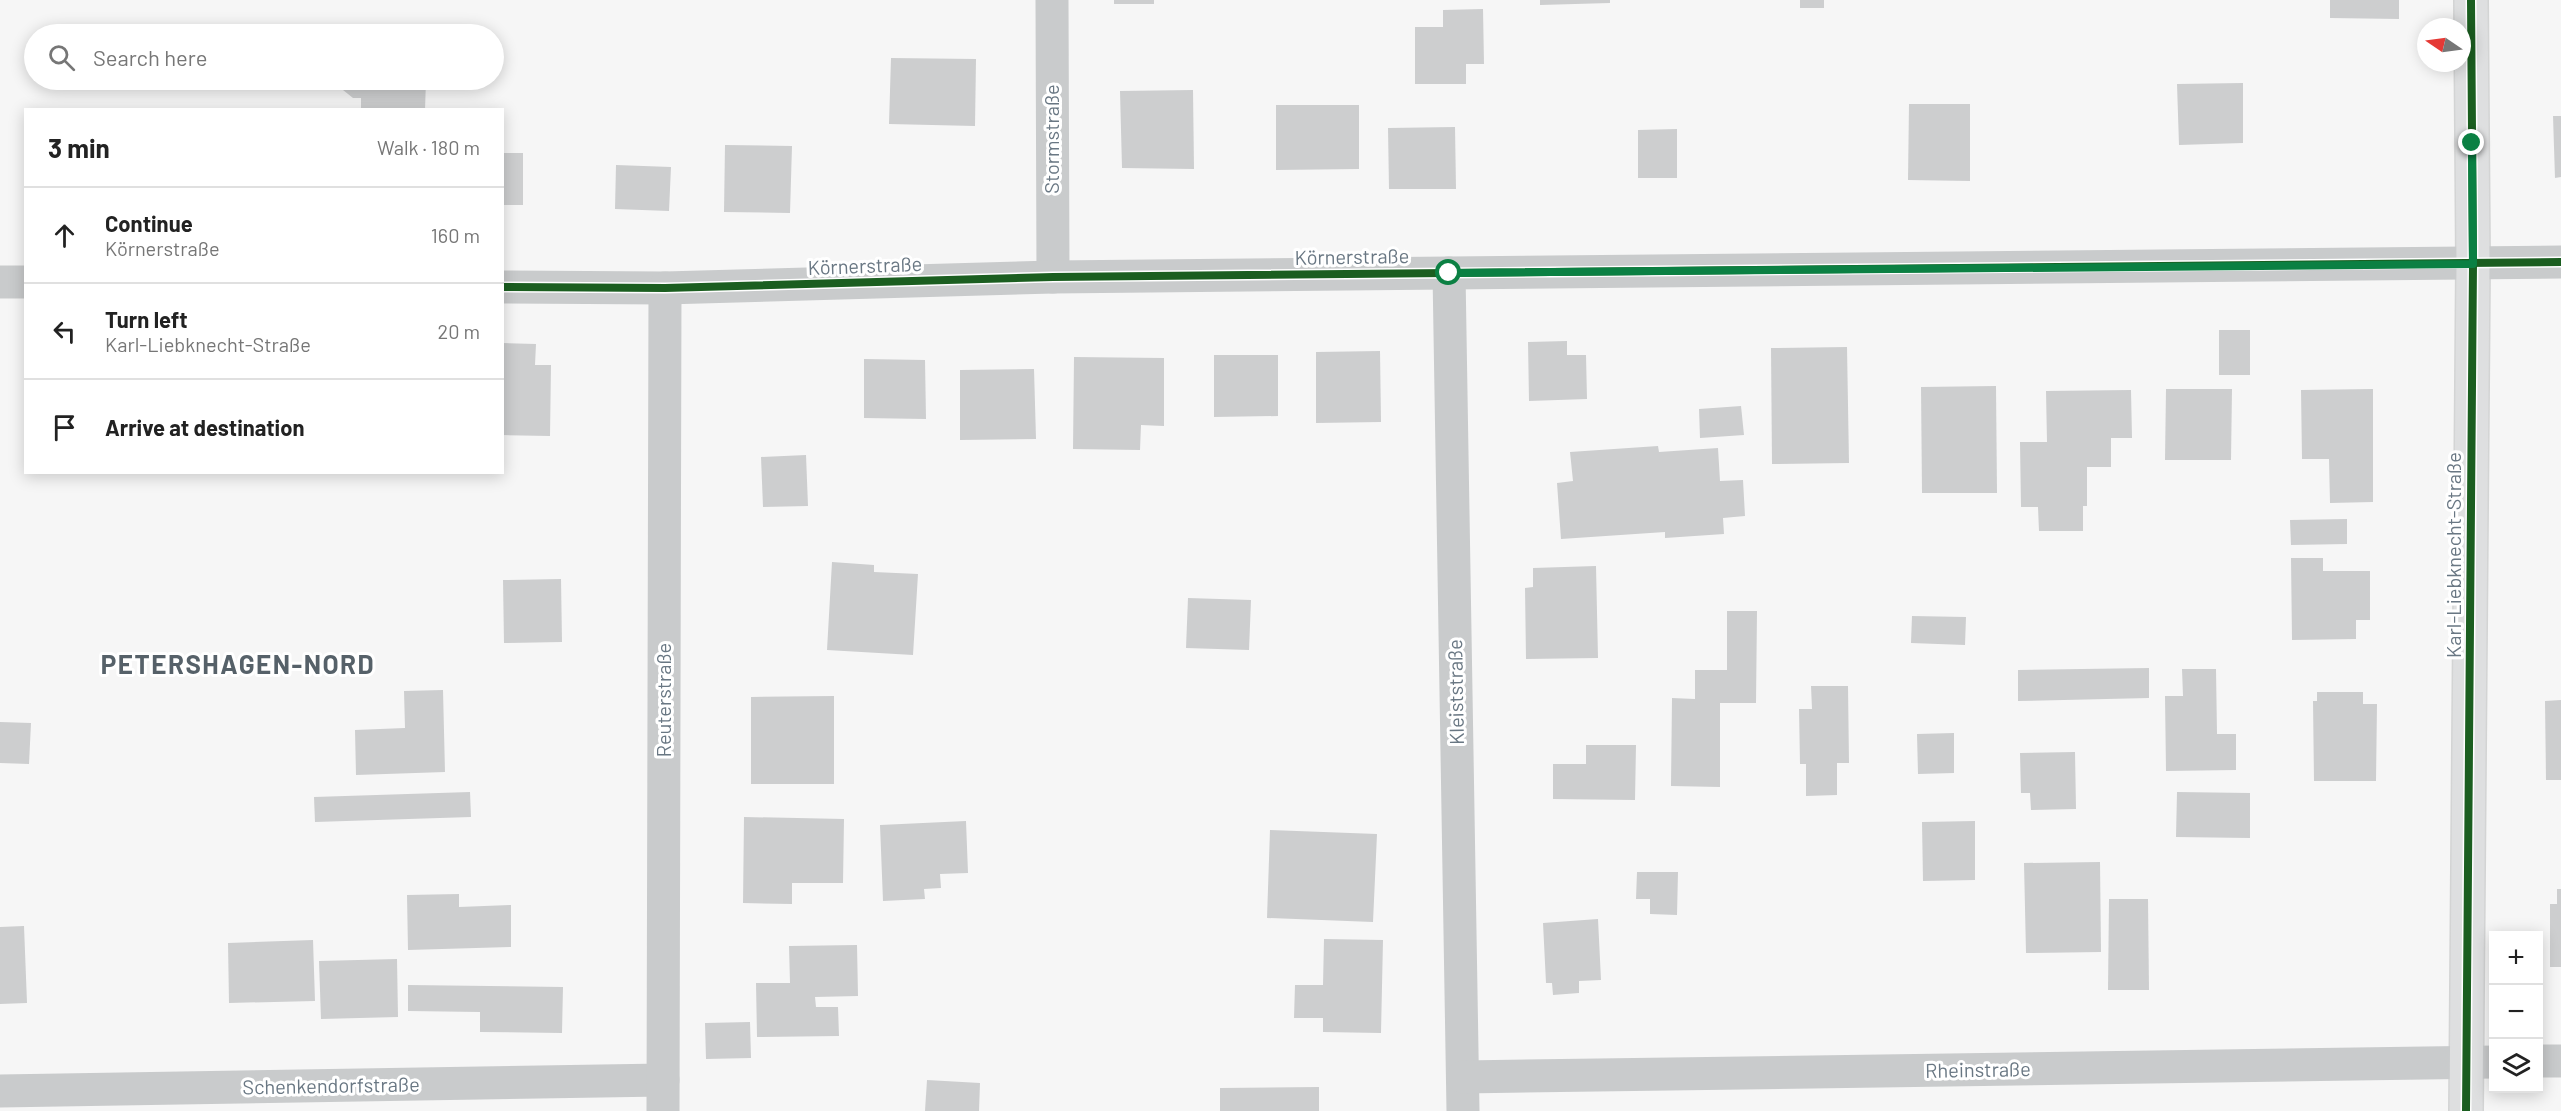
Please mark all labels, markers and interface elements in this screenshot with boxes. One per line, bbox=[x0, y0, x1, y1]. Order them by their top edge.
north arrow bbox=[2417, 18, 2471, 72]
search box bbox=[24, 24, 504, 90]
icon: search bbox=[45, 41, 78, 74]
text: Search here bbox=[93, 44, 207, 70]
street label: Stormstraße bbox=[1039, 84, 1063, 194]
route end bbox=[2458, 129, 2484, 155]
text: 3 min bbox=[48, 132, 110, 163]
text: Walk · 180 m bbox=[377, 135, 480, 159]
text: Continue bbox=[105, 210, 193, 236]
icon: ahead bbox=[48, 219, 81, 252]
text: 160 m bbox=[431, 223, 480, 247]
text: Körnerstraße bbox=[105, 236, 220, 260]
street label: Körnerstraße bbox=[1294, 243, 1409, 269]
street label: Körnerstraße bbox=[807, 251, 923, 279]
route start bbox=[1435, 259, 1461, 285]
text: Turn left bbox=[105, 306, 188, 332]
icon: left bbox=[48, 315, 81, 348]
text: 20 m bbox=[437, 319, 480, 343]
text: Karl-Liebknecht-Straße bbox=[105, 332, 311, 356]
icon: arrive bbox=[48, 411, 81, 444]
text: Arrive at destination bbox=[105, 414, 304, 440]
street label: Karl-Liebknecht-Straße bbox=[2441, 452, 2465, 658]
street label: Kleiststraße bbox=[1442, 639, 1468, 745]
street label: Reuterstraße bbox=[651, 643, 675, 757]
district label: PETERSHAGEN-NORD bbox=[101, 648, 375, 679]
map controls bbox=[2489, 931, 2543, 1093]
button: + bbox=[2489, 931, 2543, 985]
button: − bbox=[2489, 985, 2543, 1039]
button: layers bbox=[2489, 1039, 2543, 1093]
street label: Rheinstraße bbox=[1925, 1056, 2031, 1082]
street label: Schenkendorfstraße bbox=[242, 1071, 420, 1099]

